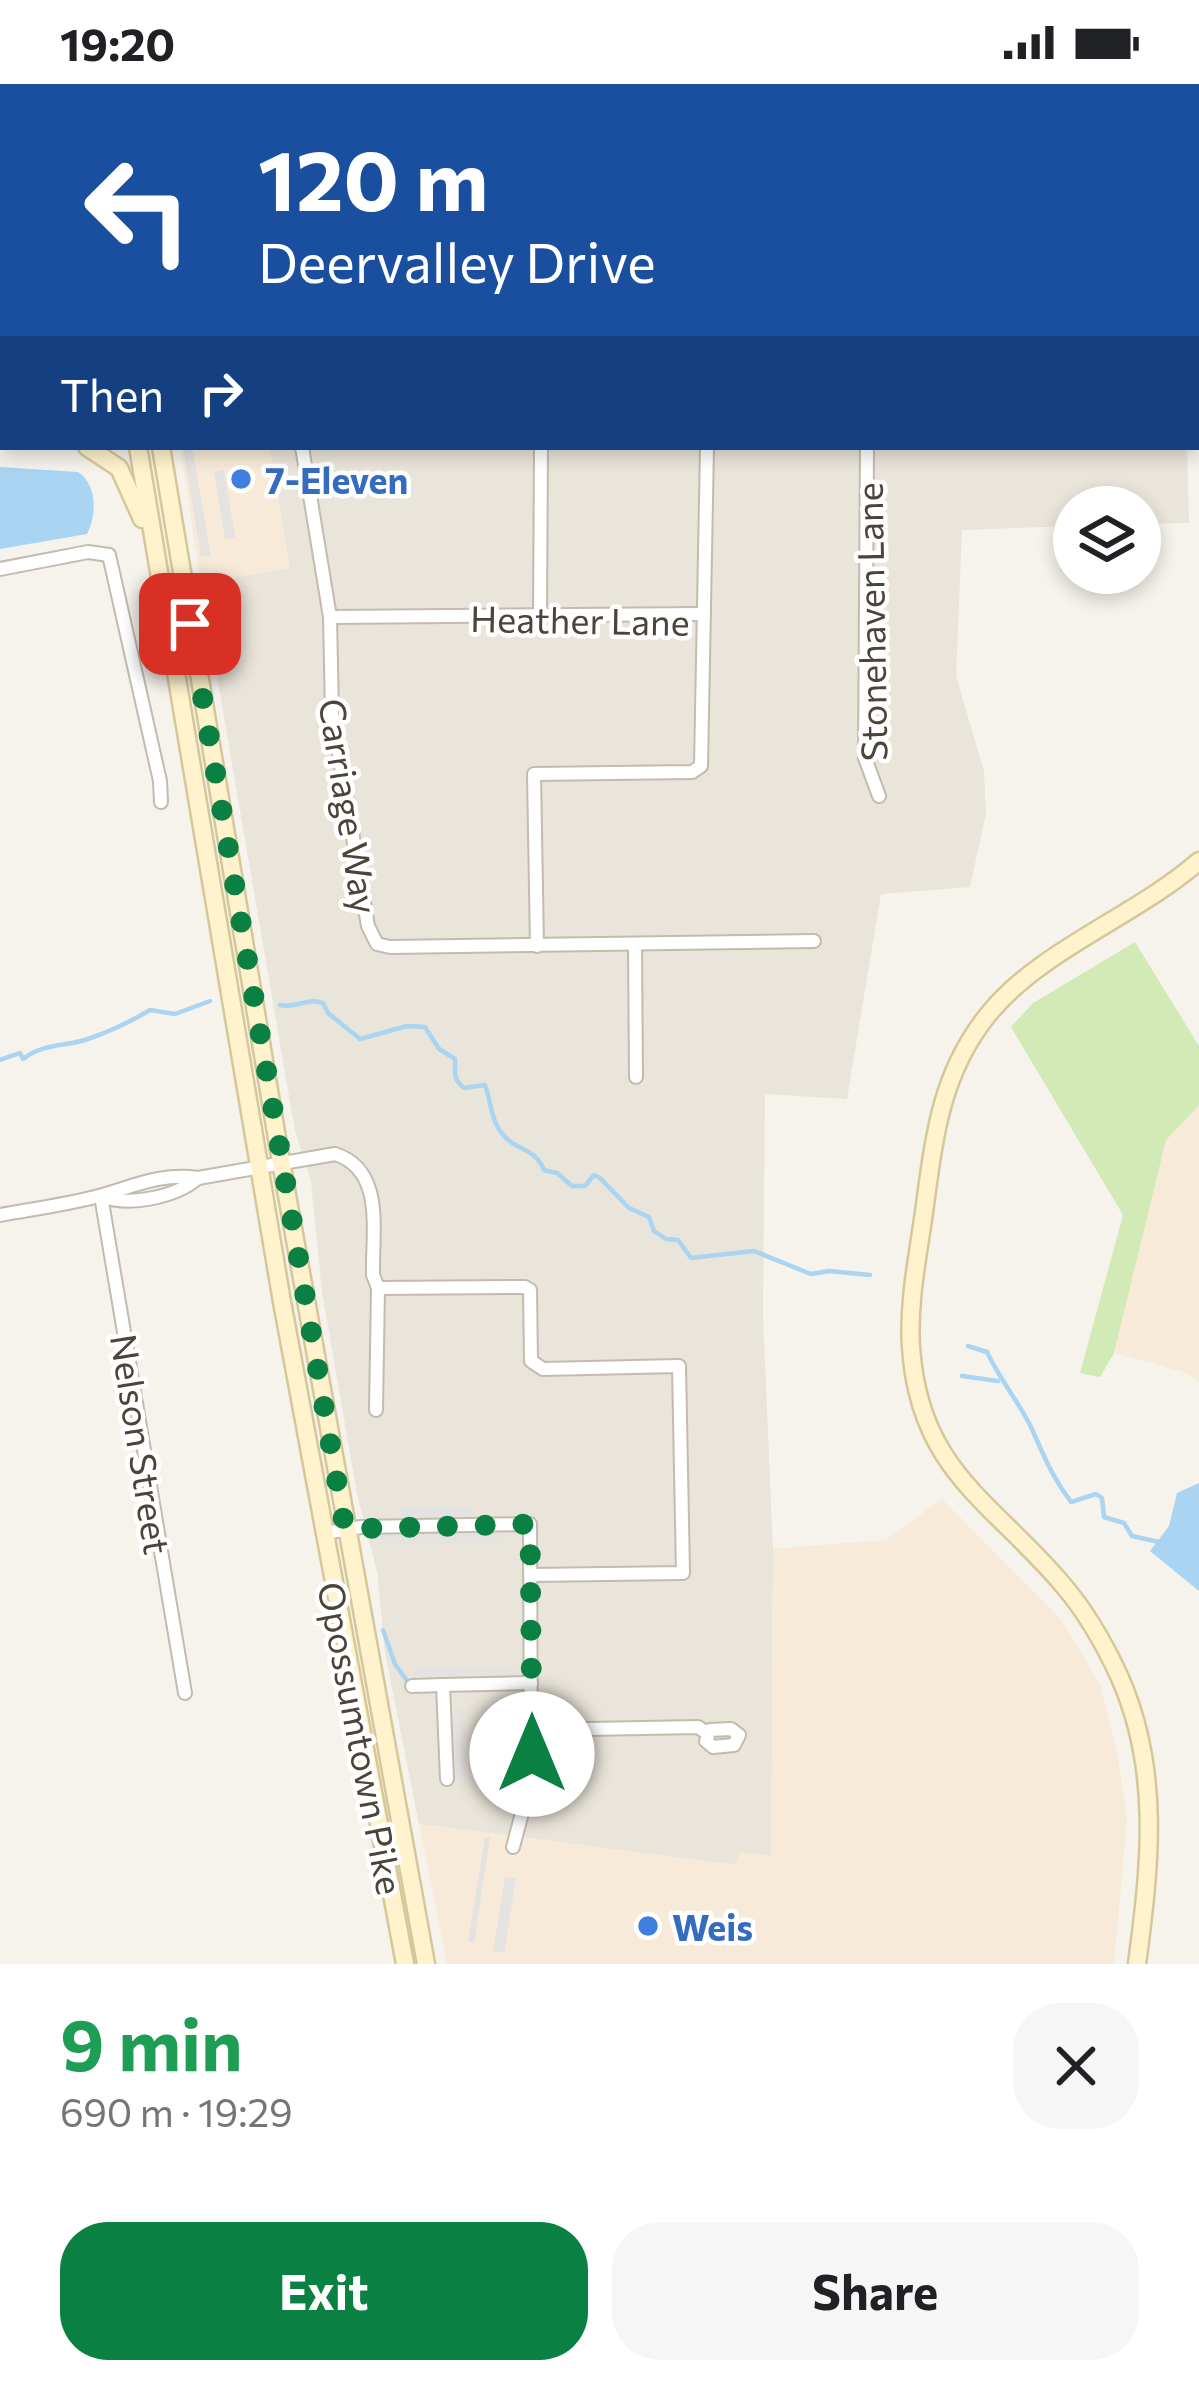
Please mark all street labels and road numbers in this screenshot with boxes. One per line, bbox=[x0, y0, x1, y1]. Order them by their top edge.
street label: Stonehaven Lane bbox=[846, 482, 894, 762]
street label: Heather Lane bbox=[470, 595, 690, 643]
street label: Carriage Way bbox=[311, 695, 389, 917]
street label: Nelson Street bbox=[103, 1331, 181, 1557]
street label: Opossumtown Pike bbox=[310, 1578, 414, 1898]

